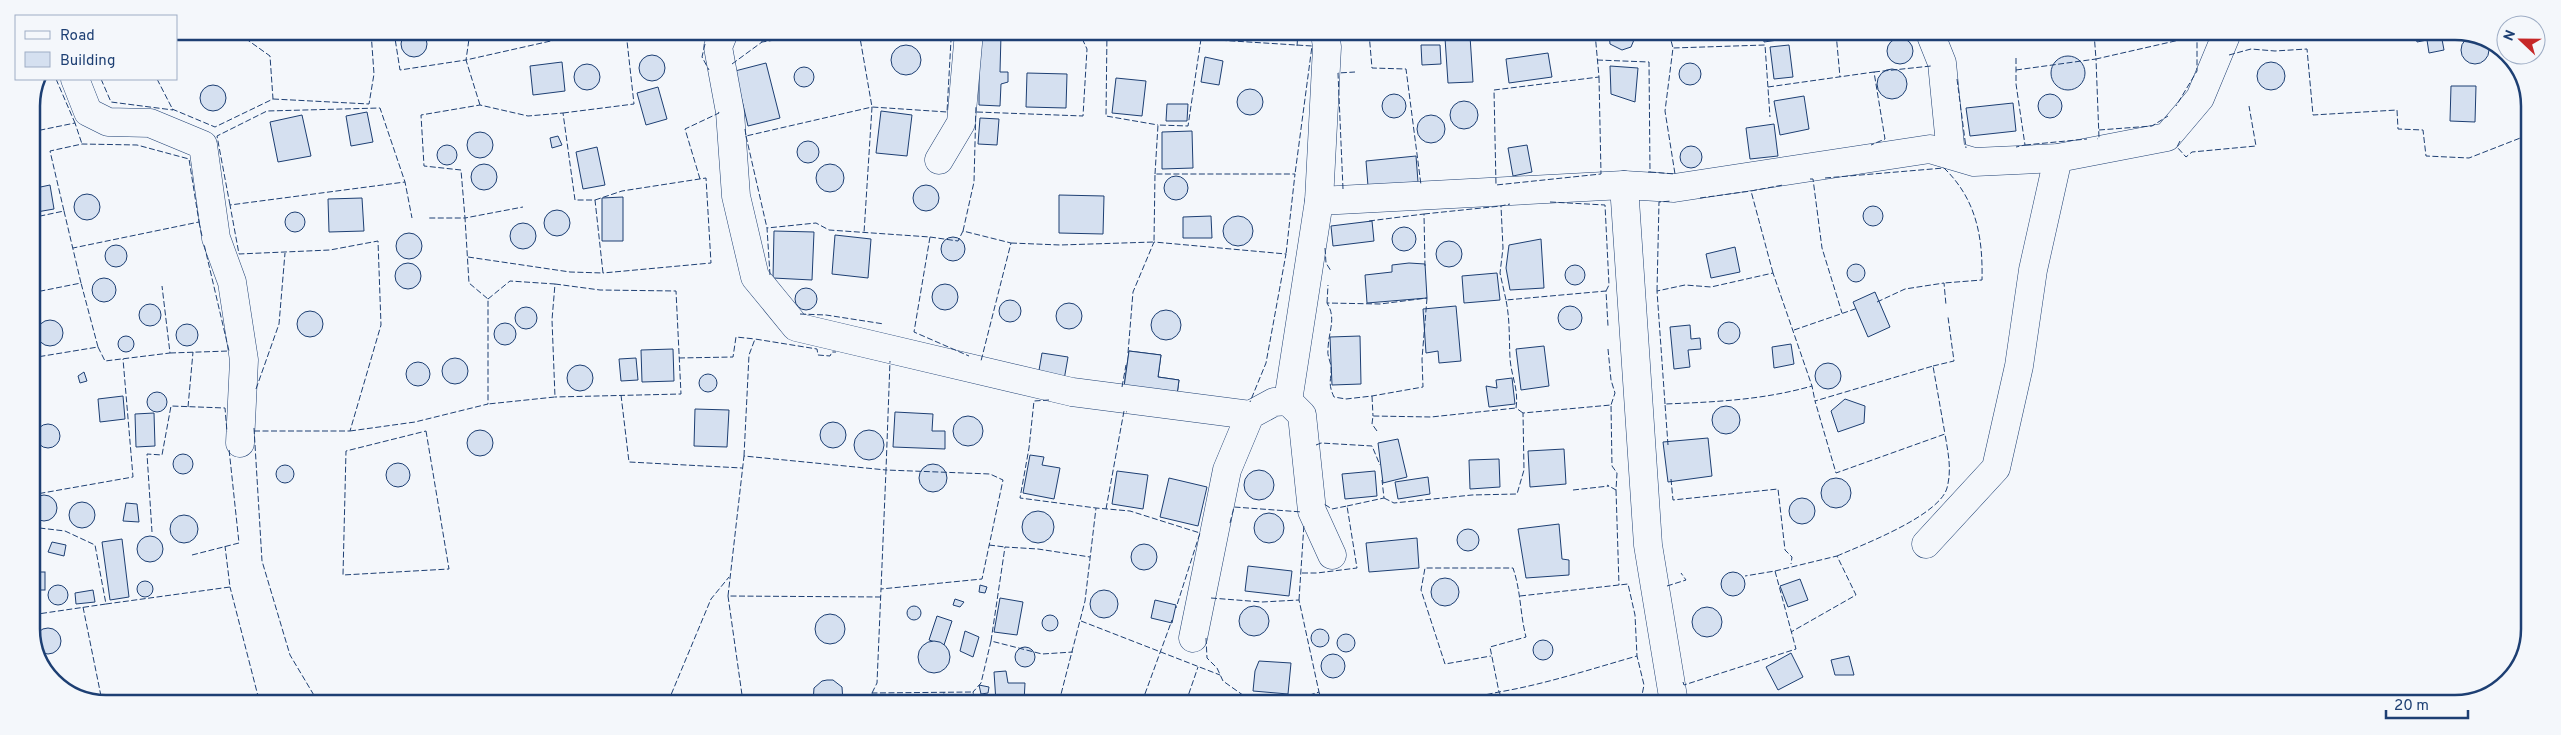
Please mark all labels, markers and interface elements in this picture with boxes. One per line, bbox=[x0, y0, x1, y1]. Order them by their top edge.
legend bbox=[15, 15, 178, 80]
north arrow bbox=[2496, 15, 2546, 65]
text: Road bbox=[60, 27, 95, 46]
text: N bbox=[2501, 28, 2520, 44]
text: Building bbox=[60, 52, 115, 71]
scale bar bbox=[2386, 688, 2468, 720]
text: 20 m bbox=[2394, 697, 2429, 716]

